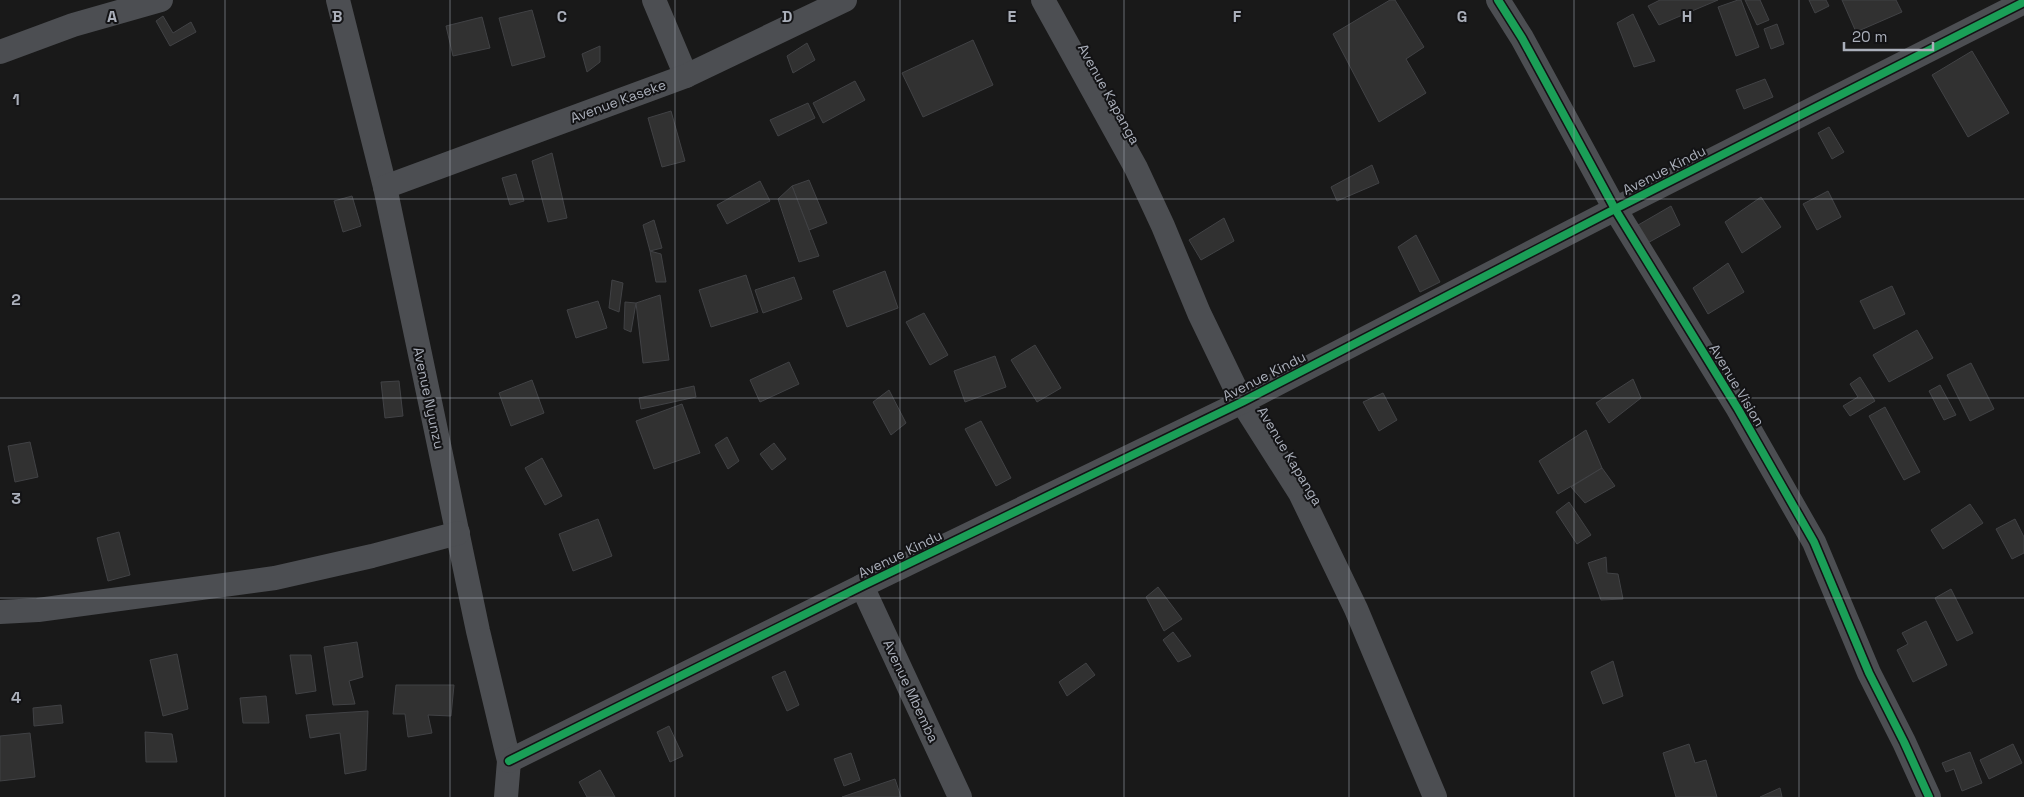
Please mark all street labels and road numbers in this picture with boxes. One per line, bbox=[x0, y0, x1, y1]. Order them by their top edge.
street label: Avenue Kapanga bbox=[1074, 41, 1144, 147]
street label: Avenue Kaseke bbox=[568, 75, 668, 127]
street label: Avenue Kindu bbox=[1619, 141, 1709, 199]
street label: Avenue Vision bbox=[1705, 341, 1769, 429]
street label: Avenue Nyunzu bbox=[409, 345, 449, 451]
street label: Avenue Kindu bbox=[1219, 347, 1309, 405]
street label: Avenue Kapanga bbox=[1253, 403, 1327, 509]
street label: Avenue Kindu bbox=[855, 526, 945, 582]
street label: Avenue Mbemba bbox=[879, 637, 943, 745]

